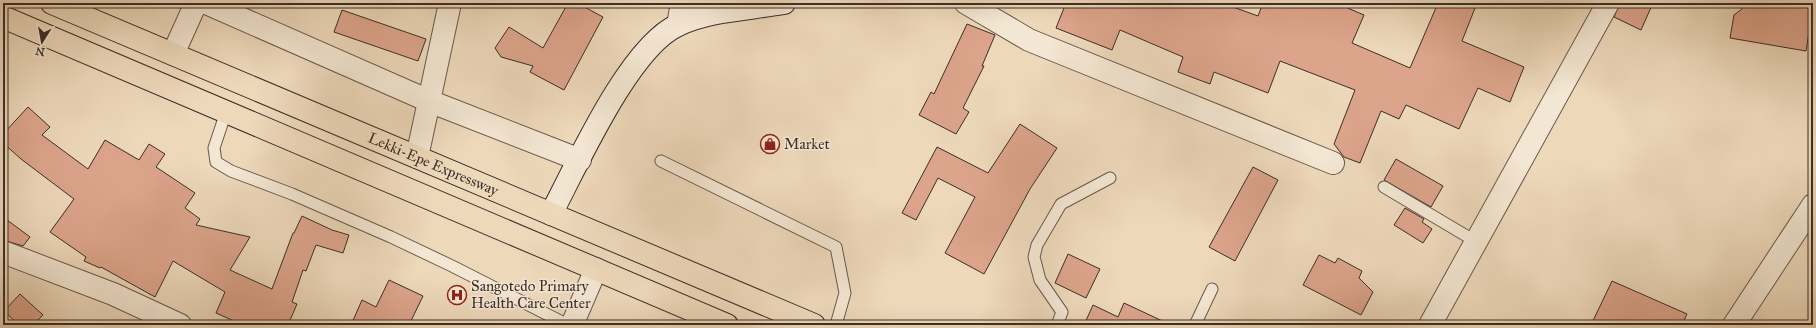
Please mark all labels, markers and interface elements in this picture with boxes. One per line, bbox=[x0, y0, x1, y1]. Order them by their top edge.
north arrow bbox=[22, 22, 62, 62]
text: N bbox=[34, 44, 46, 59]
street label: Lekki-Epe Expressway bbox=[365, 129, 502, 200]
shop icon: Market bbox=[759, 133, 781, 155]
place label: Market bbox=[784, 135, 830, 153]
place label: Sangotedo Primary Health Care Center bbox=[471, 277, 591, 312]
hospital icon: Sangotedo Primary Health Care Center bbox=[446, 284, 468, 306]

